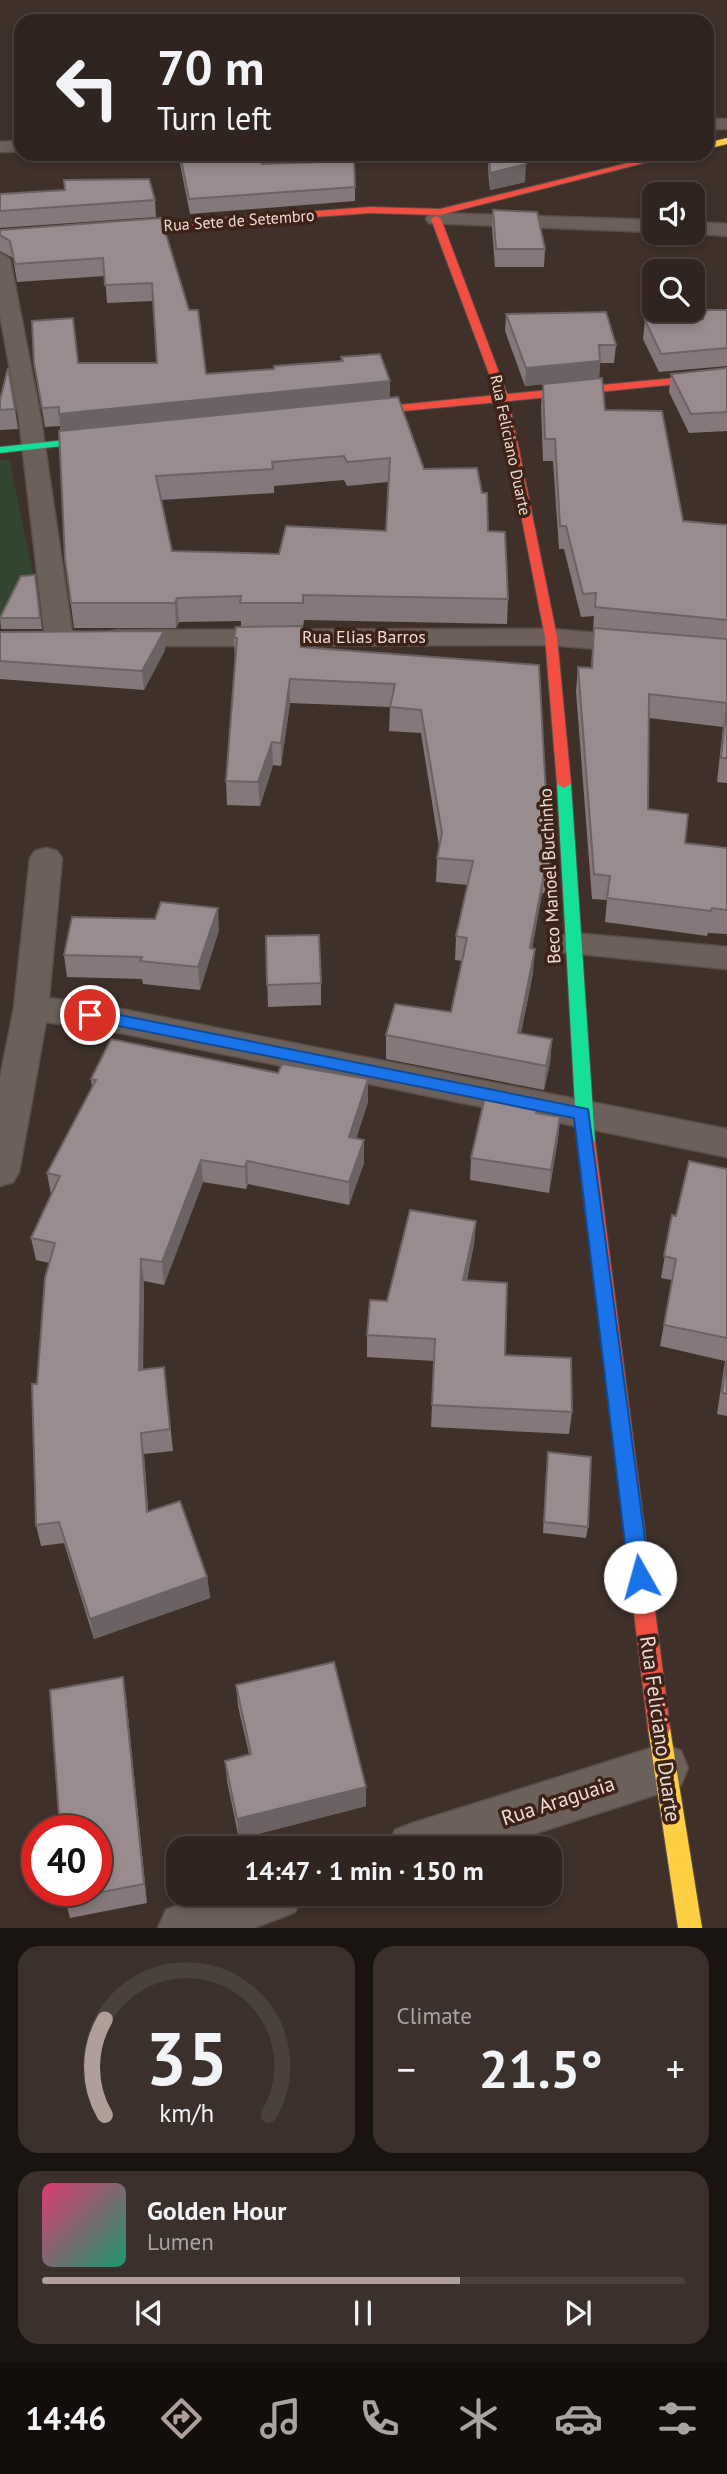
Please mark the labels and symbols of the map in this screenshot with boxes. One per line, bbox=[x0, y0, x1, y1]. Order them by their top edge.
street label: Rua Sete de Setembro bbox=[163, 205, 315, 235]
street label: Rua Feliciano Duarte bbox=[486, 373, 536, 517]
street label: Rua Elias Barros bbox=[302, 625, 426, 648]
street label: Beco Manoel Buchinho bbox=[533, 788, 566, 964]
pin bbox=[60, 985, 120, 1045]
position arrow bbox=[603, 1540, 677, 1614]
street label: Rua Feliciano Duarte bbox=[634, 1634, 687, 1824]
street label: Rua Araguaia bbox=[498, 1769, 618, 1832]
speed limit sign: 40 bbox=[21, 1815, 112, 1906]

